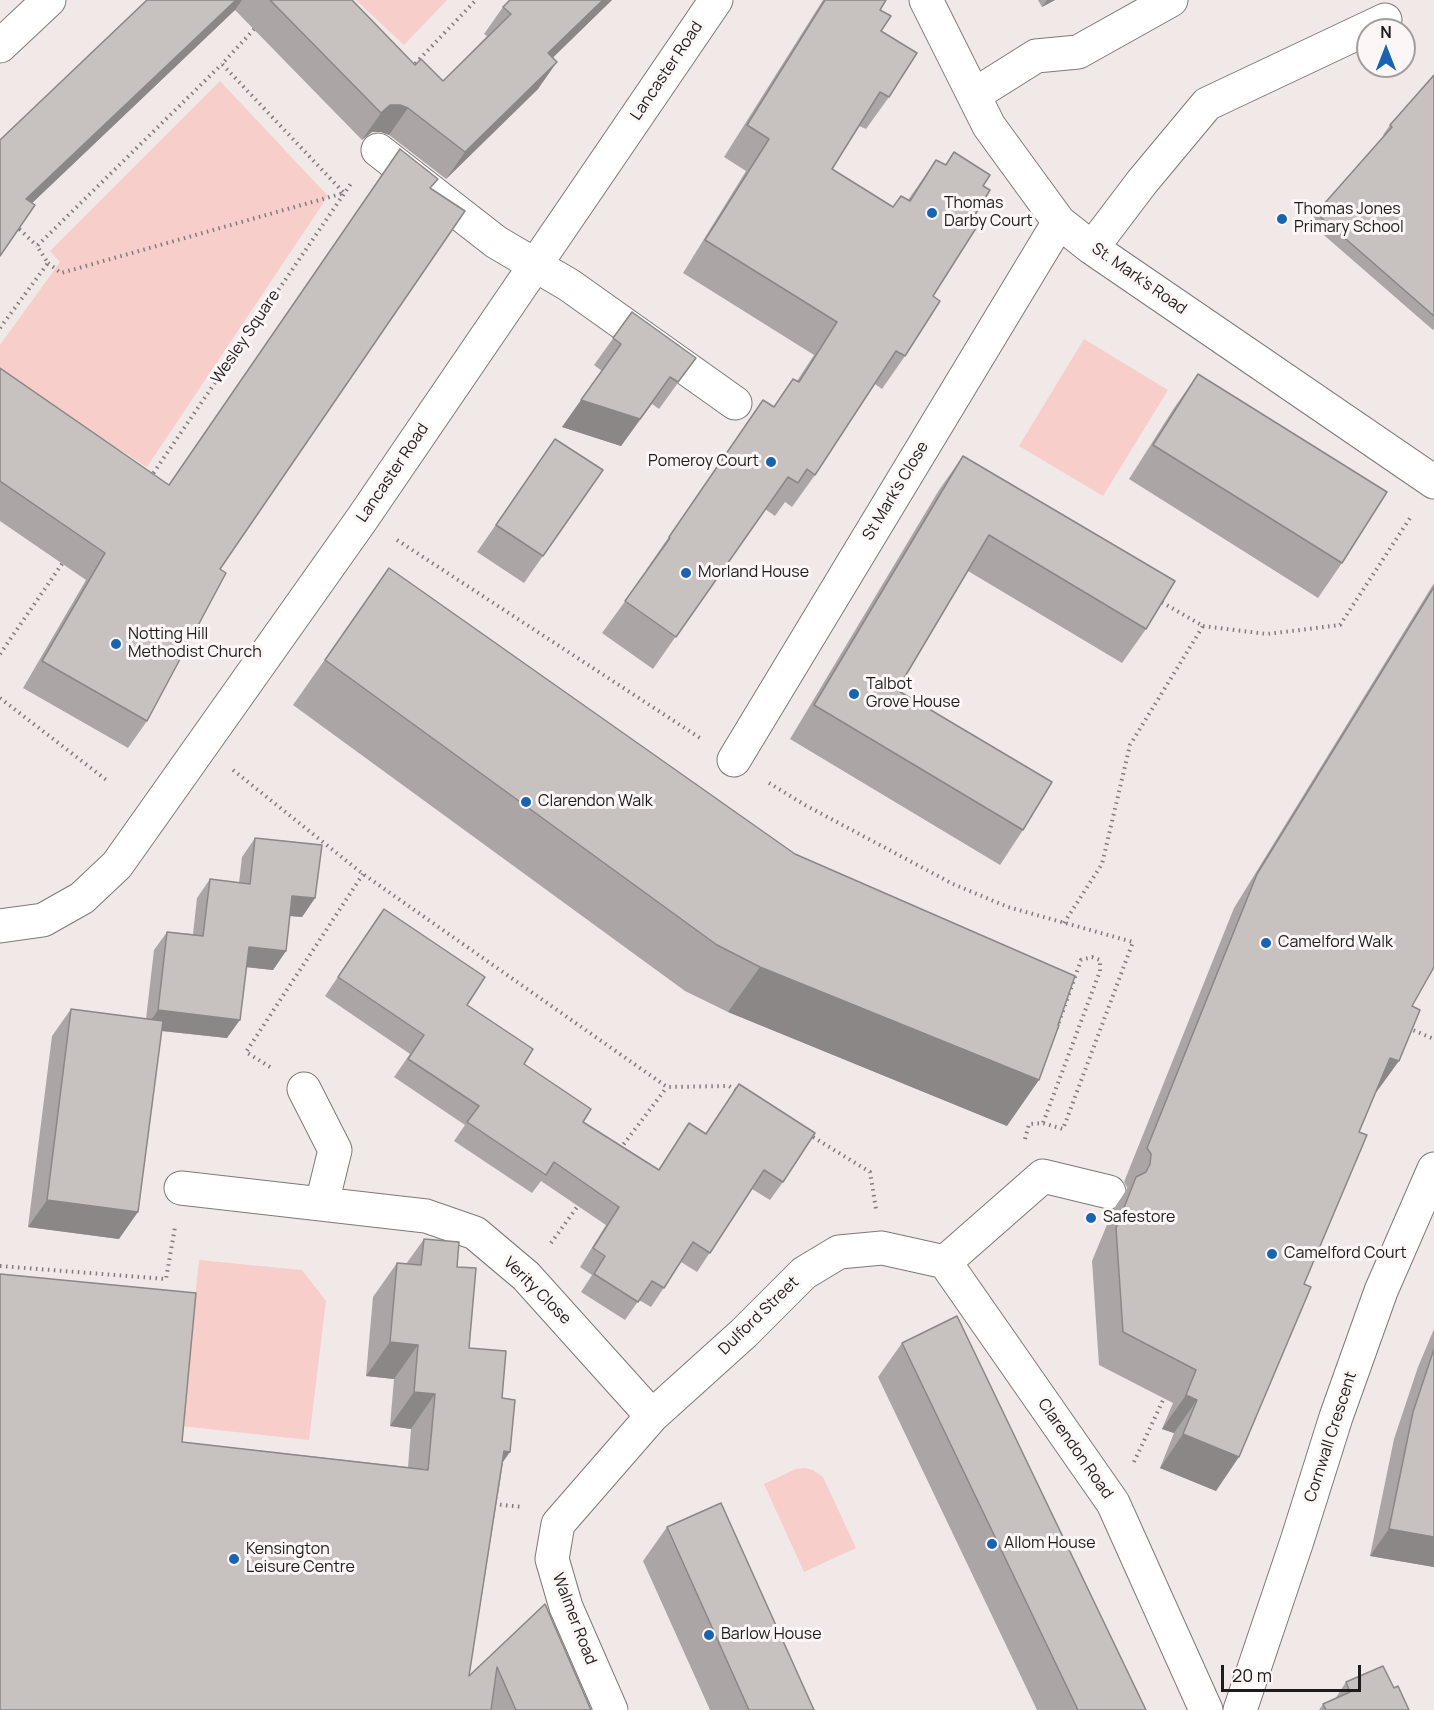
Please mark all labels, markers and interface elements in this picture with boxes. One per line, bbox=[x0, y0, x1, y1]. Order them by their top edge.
street label: Lancaster Road bbox=[627, 18, 707, 124]
north arrow bbox=[1356, 18, 1416, 78]
text: N bbox=[1380, 21, 1392, 43]
place label: Thomas Darby Court bbox=[944, 194, 1033, 232]
place label: Thomas Jones Primary School bbox=[1294, 200, 1404, 238]
marker: Thomas Darby Court bbox=[925, 206, 939, 220]
marker: Thomas Jones Primary School bbox=[1275, 212, 1289, 226]
street label: St. Mark's Road bbox=[1088, 239, 1190, 319]
street label: Wesley Square bbox=[208, 286, 284, 388]
street label: Lancaster Road bbox=[353, 420, 433, 526]
street label: St Mark's Close bbox=[859, 438, 933, 544]
place label: Pomeroy Court bbox=[648, 452, 759, 472]
marker: Pomeroy Court bbox=[764, 455, 778, 469]
place label: Morland House bbox=[698, 563, 809, 583]
marker: Morland House bbox=[679, 566, 693, 580]
place label: Notting Hill Methodist Church bbox=[128, 625, 262, 663]
marker: Notting Hill Methodist Church bbox=[109, 637, 123, 651]
place label: Talbot Grove House bbox=[866, 675, 960, 713]
marker: Talbot Grove House bbox=[847, 687, 861, 701]
place label: Clarendon Walk bbox=[538, 792, 653, 812]
marker: Clarendon Walk bbox=[519, 795, 533, 809]
place label: Camelford Walk bbox=[1278, 933, 1393, 953]
marker: Camelford Walk bbox=[1259, 936, 1273, 950]
place label: Safestore bbox=[1103, 1208, 1175, 1228]
marker: Safestore bbox=[1084, 1211, 1098, 1225]
place label: Camelford Court bbox=[1284, 1244, 1407, 1264]
marker: Camelford Court bbox=[1265, 1247, 1279, 1261]
street label: Verity Close bbox=[499, 1253, 575, 1329]
street label: Dulford Street bbox=[715, 1273, 803, 1359]
street label: Cornwall Crescent bbox=[1301, 1369, 1361, 1505]
street label: Clarendon Road bbox=[1033, 1395, 1117, 1503]
place label: Allom House bbox=[1004, 1534, 1096, 1554]
marker: Allom House bbox=[985, 1537, 999, 1551]
place label: Kensington Leisure Centre bbox=[246, 1540, 355, 1578]
marker: Kensington Leisure Centre bbox=[227, 1552, 241, 1566]
street label: Walmer Road bbox=[548, 1570, 600, 1668]
place label: Barlow House bbox=[721, 1625, 821, 1645]
marker: Barlow House bbox=[702, 1628, 716, 1642]
scale bar bbox=[1224, 1653, 1364, 1691]
text: 20 m bbox=[1232, 1663, 1272, 1687]

